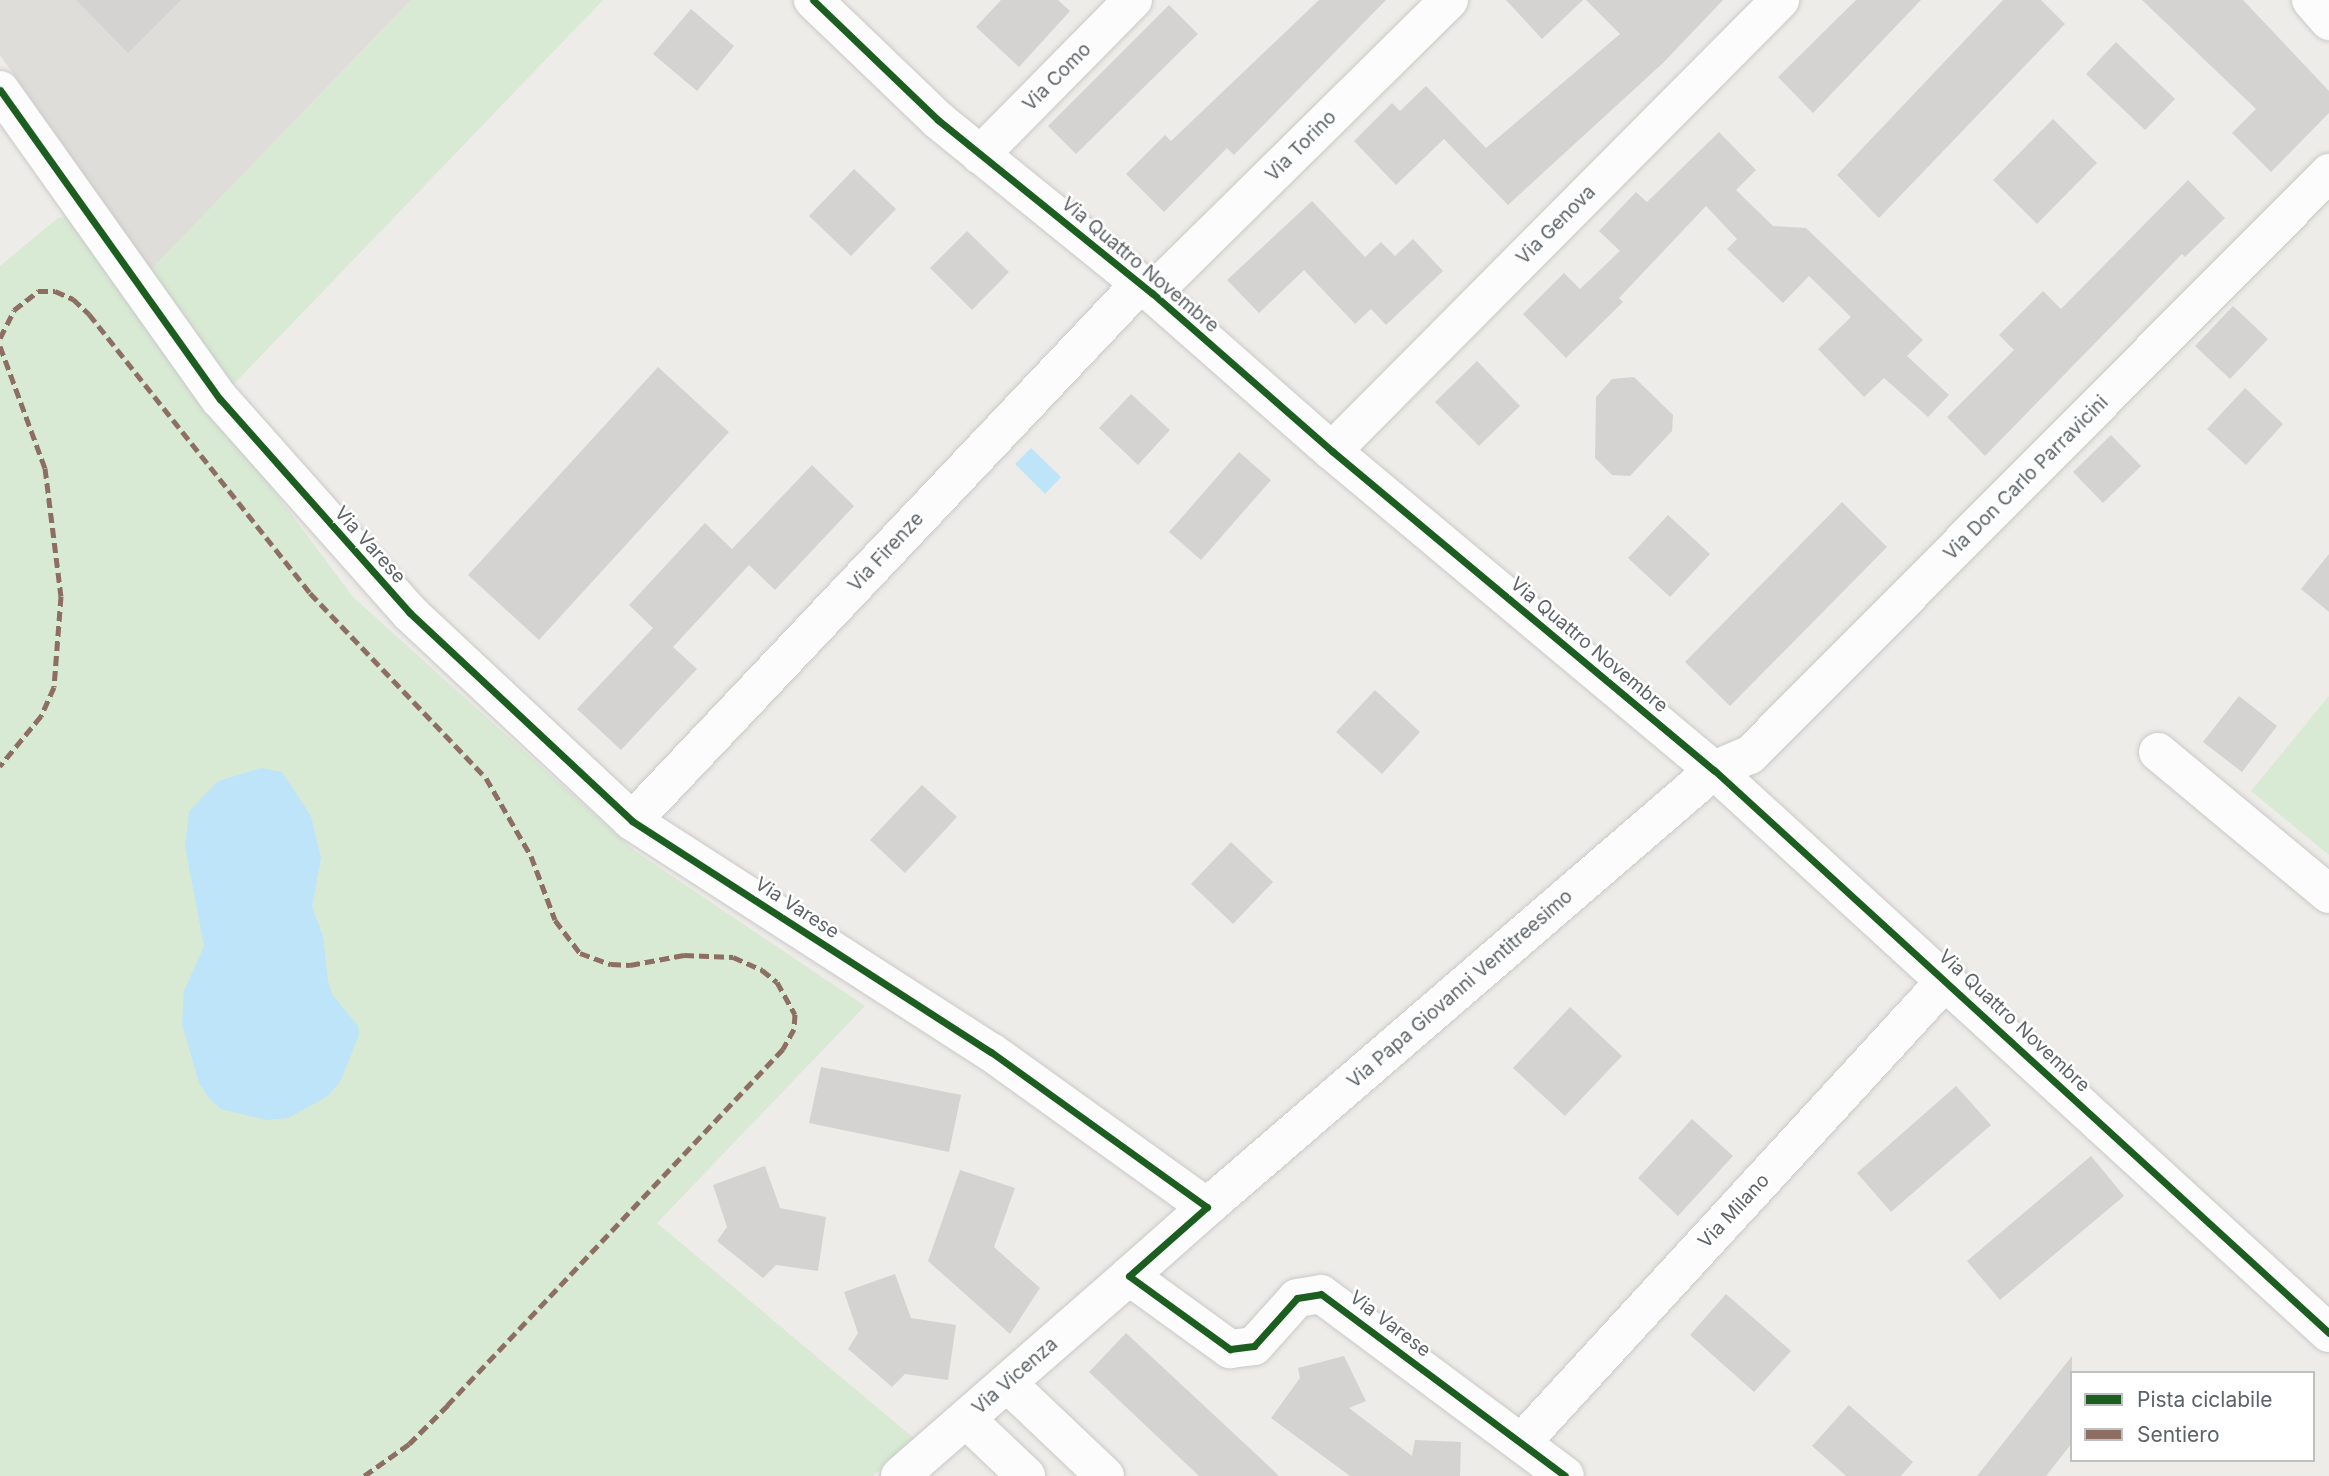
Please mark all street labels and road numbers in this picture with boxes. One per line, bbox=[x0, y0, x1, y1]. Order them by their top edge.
street label: Via Como bbox=[1018, 38, 1096, 116]
street label: Via Torino bbox=[1261, 106, 1341, 186]
street label: Via Genova bbox=[1512, 181, 1600, 269]
street label: Via Quattro Novembre bbox=[1057, 192, 1223, 338]
street label: Via Don Carlo Parravicini bbox=[1939, 391, 2113, 565]
street label: Via Varese bbox=[330, 502, 410, 588]
street label: Via Firenze bbox=[844, 508, 928, 596]
street label: Via Quattro Novembre bbox=[1506, 572, 1672, 718]
street label: Via Varese bbox=[751, 872, 843, 944]
street label: Via Papa Giovanni Ventitreesimo bbox=[1343, 885, 1577, 1093]
street label: Via Quattro Novembre bbox=[1934, 945, 2094, 1097]
street label: Via Milano bbox=[1694, 1169, 1774, 1253]
street label: Via Varese bbox=[1345, 1286, 1435, 1362]
street label: Via Vicenza bbox=[968, 1333, 1062, 1419]

